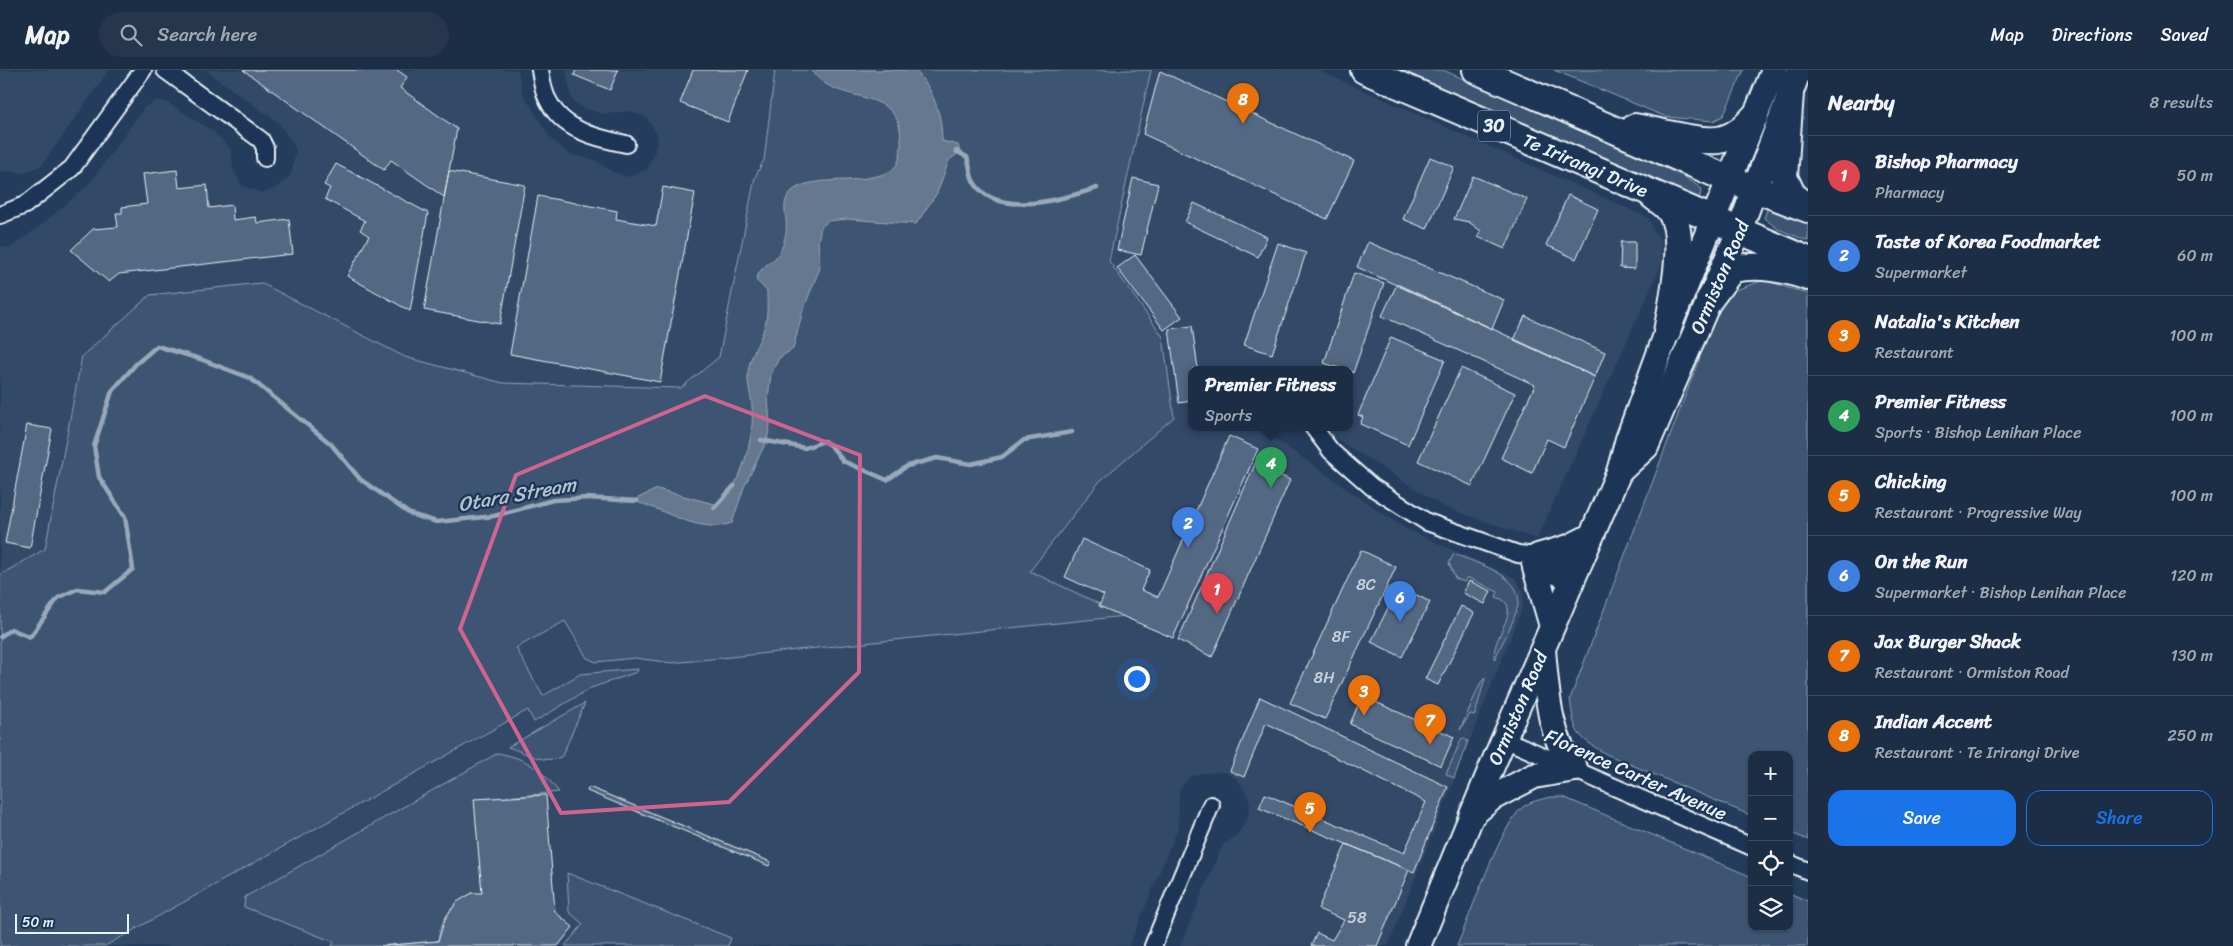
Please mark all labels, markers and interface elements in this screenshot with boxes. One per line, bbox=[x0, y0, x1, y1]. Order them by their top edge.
search box bbox=[99, 12, 449, 57]
text: Map bbox=[25, 14, 69, 56]
text: Search here bbox=[157, 18, 257, 51]
text: Map bbox=[1991, 19, 2024, 51]
text: Directions bbox=[2052, 19, 2133, 51]
text: Saved bbox=[2161, 19, 2208, 51]
icon: search bbox=[117, 21, 145, 49]
pin: 8 bbox=[1227, 83, 1259, 124]
text: Nearby bbox=[1828, 84, 1894, 122]
text: 8 results bbox=[2150, 88, 2213, 117]
road number: 30 bbox=[1478, 110, 1510, 142]
street label: Te Irirangi Drive bbox=[1517, 124, 1654, 207]
text: Bishop Pharmacy bbox=[1875, 145, 2018, 178]
text: 1 bbox=[1841, 161, 1847, 190]
text: 50 m bbox=[2177, 161, 2213, 190]
text: Pharmacy bbox=[1875, 178, 1944, 207]
street label: Ormiston Road bbox=[1681, 213, 1759, 339]
text: Taste of Korea Foodmarket bbox=[1875, 225, 2101, 258]
text: 2 bbox=[1839, 241, 1849, 270]
text: 60 m bbox=[2177, 241, 2213, 270]
text: Supermarket bbox=[1875, 258, 1967, 287]
text: Natalia's Kitchen bbox=[1875, 305, 2020, 338]
text: 3 bbox=[1840, 321, 1848, 350]
text: 100 m bbox=[2169, 321, 2213, 350]
text: Restaurant bbox=[1875, 338, 1954, 367]
popup bbox=[1188, 366, 1353, 431]
text: Premier Fitness bbox=[1205, 368, 1336, 401]
text: Premier Fitness bbox=[1875, 385, 2006, 418]
text: Sports bbox=[1205, 401, 1252, 430]
text: 4 bbox=[1839, 401, 1849, 430]
text: 100 m bbox=[2169, 401, 2213, 430]
text: Sports · Bishop Lenihan Place bbox=[1875, 418, 2082, 447]
pin: 4 bbox=[1255, 447, 1287, 488]
text: Chicking bbox=[1875, 465, 1947, 498]
water label: Otara Stream bbox=[455, 467, 580, 522]
text: 5 bbox=[1839, 481, 1849, 510]
text: 100 m bbox=[2169, 481, 2213, 510]
text: Restaurant · Progressive Way bbox=[1875, 498, 2082, 527]
pin: 2 bbox=[1172, 507, 1204, 548]
text: On the Run bbox=[1875, 545, 1967, 578]
text: 6 bbox=[1839, 561, 1849, 590]
text: 120 m bbox=[2170, 561, 2213, 590]
house number: 8C bbox=[1356, 570, 1376, 599]
pin: 1 bbox=[1201, 573, 1233, 614]
text: Supermarket · Bishop Lenihan Place bbox=[1875, 578, 2126, 607]
pin: 6 bbox=[1384, 581, 1416, 622]
house number: 8F bbox=[1332, 622, 1351, 651]
text: Jax Burger Shack bbox=[1875, 625, 2021, 658]
text: 7 bbox=[1839, 641, 1849, 670]
text: 130 m bbox=[2171, 641, 2213, 670]
street label: Ormiston Road bbox=[1478, 644, 1558, 770]
text: Restaurant · Ormiston Road bbox=[1875, 658, 2069, 687]
house number: 8H bbox=[1314, 663, 1335, 692]
your location bbox=[1124, 666, 1150, 692]
pin: 3 bbox=[1348, 675, 1380, 716]
pin: 7 bbox=[1414, 704, 1446, 745]
text: Indian Accent bbox=[1875, 705, 1992, 738]
street label: Florence Carter Avenue bbox=[1539, 719, 1733, 830]
text: 8 bbox=[1839, 721, 1849, 750]
text: 250 m bbox=[2167, 721, 2213, 750]
text: Restaurant · Te Irirangi Drive bbox=[1875, 738, 2080, 767]
map controls bbox=[1748, 751, 1793, 931]
button: + bbox=[1748, 751, 1793, 796]
button: Save bbox=[1828, 790, 2016, 846]
button: Share bbox=[2026, 790, 2213, 846]
pin: 5 bbox=[1294, 792, 1326, 833]
button: − bbox=[1748, 796, 1793, 841]
button: locate bbox=[1748, 841, 1793, 886]
button: layers bbox=[1748, 886, 1793, 931]
house number: 58 bbox=[1347, 903, 1367, 932]
text: 50 m bbox=[22, 910, 54, 935]
scale bar bbox=[15, 911, 129, 934]

